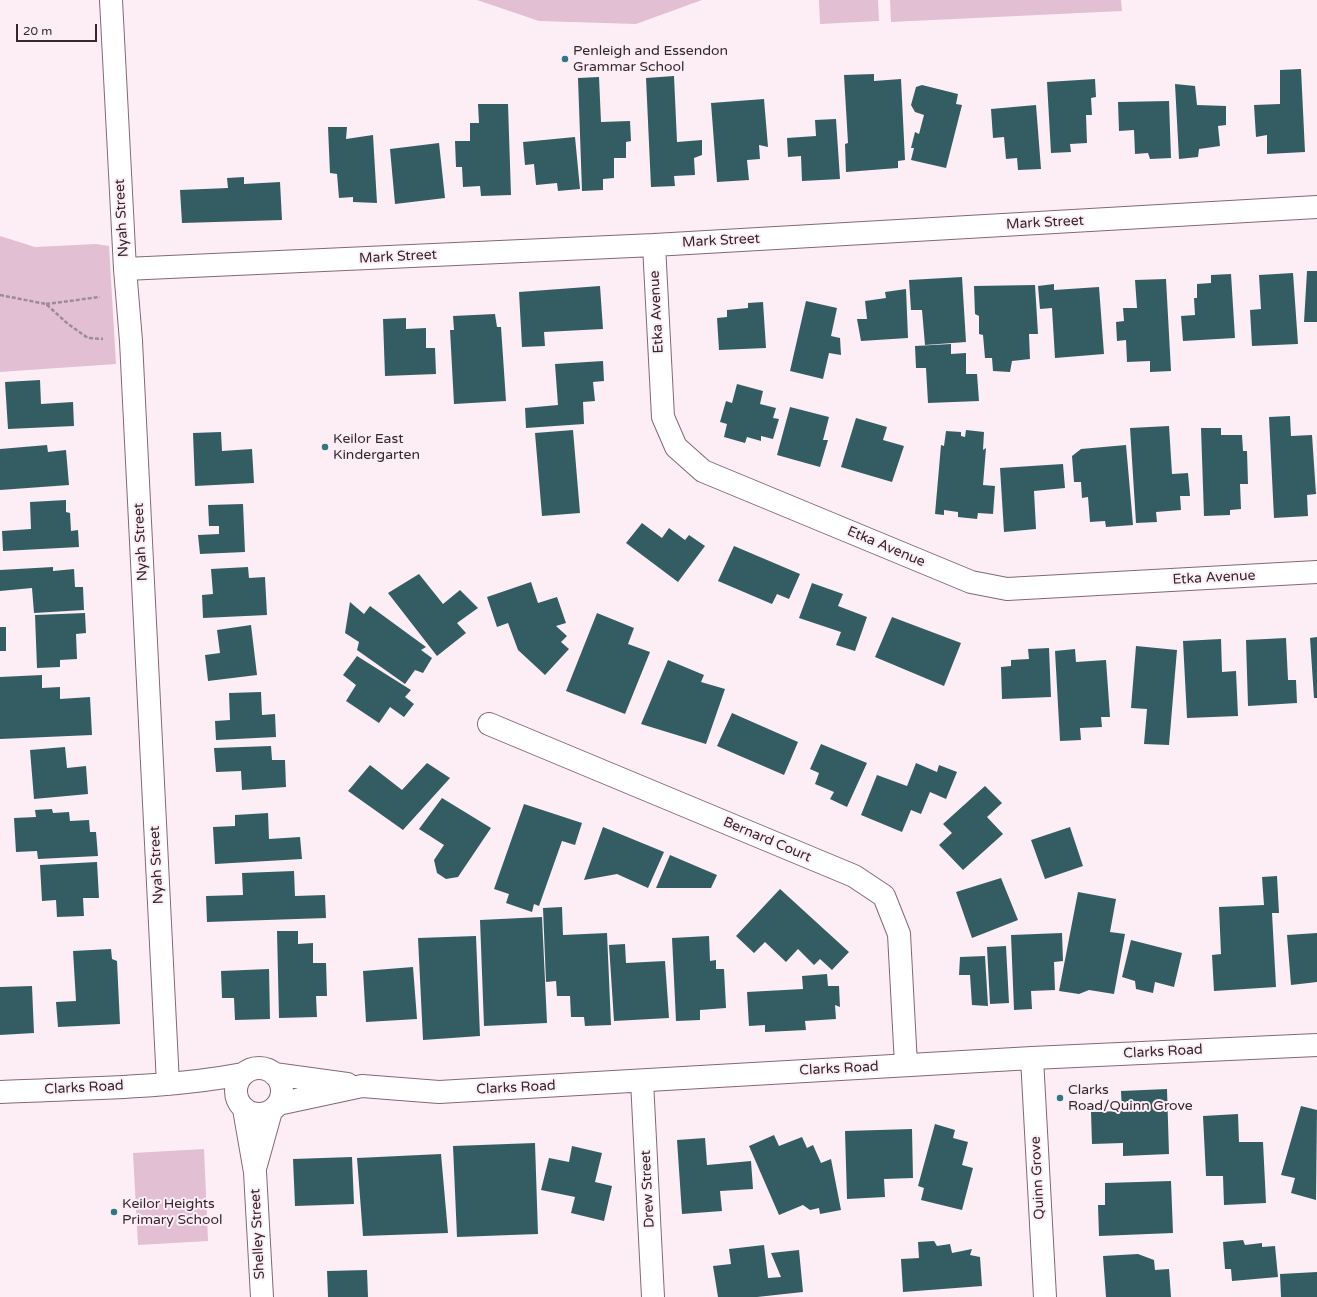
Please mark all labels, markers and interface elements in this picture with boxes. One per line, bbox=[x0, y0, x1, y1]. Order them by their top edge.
scale bar bbox=[18, 16, 99, 42]
text: 20 m bbox=[23, 24, 52, 38]
place label: Penleigh and Essendon Grammar School bbox=[573, 43, 728, 76]
marker: Penleigh and Essendon Grammar School bbox=[560, 54, 570, 64]
street label: Nyah Street bbox=[112, 178, 132, 258]
street label: Mark Street bbox=[1006, 213, 1084, 233]
street label: Mark Street bbox=[682, 231, 760, 251]
street label: Mark Street bbox=[359, 247, 437, 267]
street label: Etka Avenue bbox=[646, 270, 668, 354]
place label: Keilor East Kindergarten bbox=[333, 431, 420, 464]
marker: Keilor East Kindergarten bbox=[320, 442, 330, 452]
street label: Nyah Street bbox=[131, 502, 151, 582]
street label: Etka Avenue bbox=[844, 523, 928, 571]
street label: Etka Avenue bbox=[1172, 567, 1256, 589]
street label: Bernard Court bbox=[720, 814, 814, 866]
street label: Nyah Street bbox=[147, 825, 167, 905]
street label: Clarks Road bbox=[1123, 1042, 1203, 1062]
street label: Clarks Road bbox=[799, 1059, 879, 1079]
street label: Clarks Road bbox=[44, 1078, 124, 1098]
street label: Clarks Road bbox=[476, 1078, 556, 1098]
place label: Clarks Road/Quinn Grove bbox=[1068, 1082, 1193, 1114]
marker: Clarks Road/Quinn Grove bbox=[1055, 1093, 1065, 1103]
street label: Quinn Grove bbox=[1027, 1136, 1049, 1220]
street label: Drew Street bbox=[638, 1150, 658, 1228]
street label: Shelley Street bbox=[247, 1188, 269, 1280]
place label: Keilor Heights Primary School bbox=[122, 1196, 223, 1228]
marker: Keilor Heights Primary School bbox=[109, 1207, 119, 1217]

